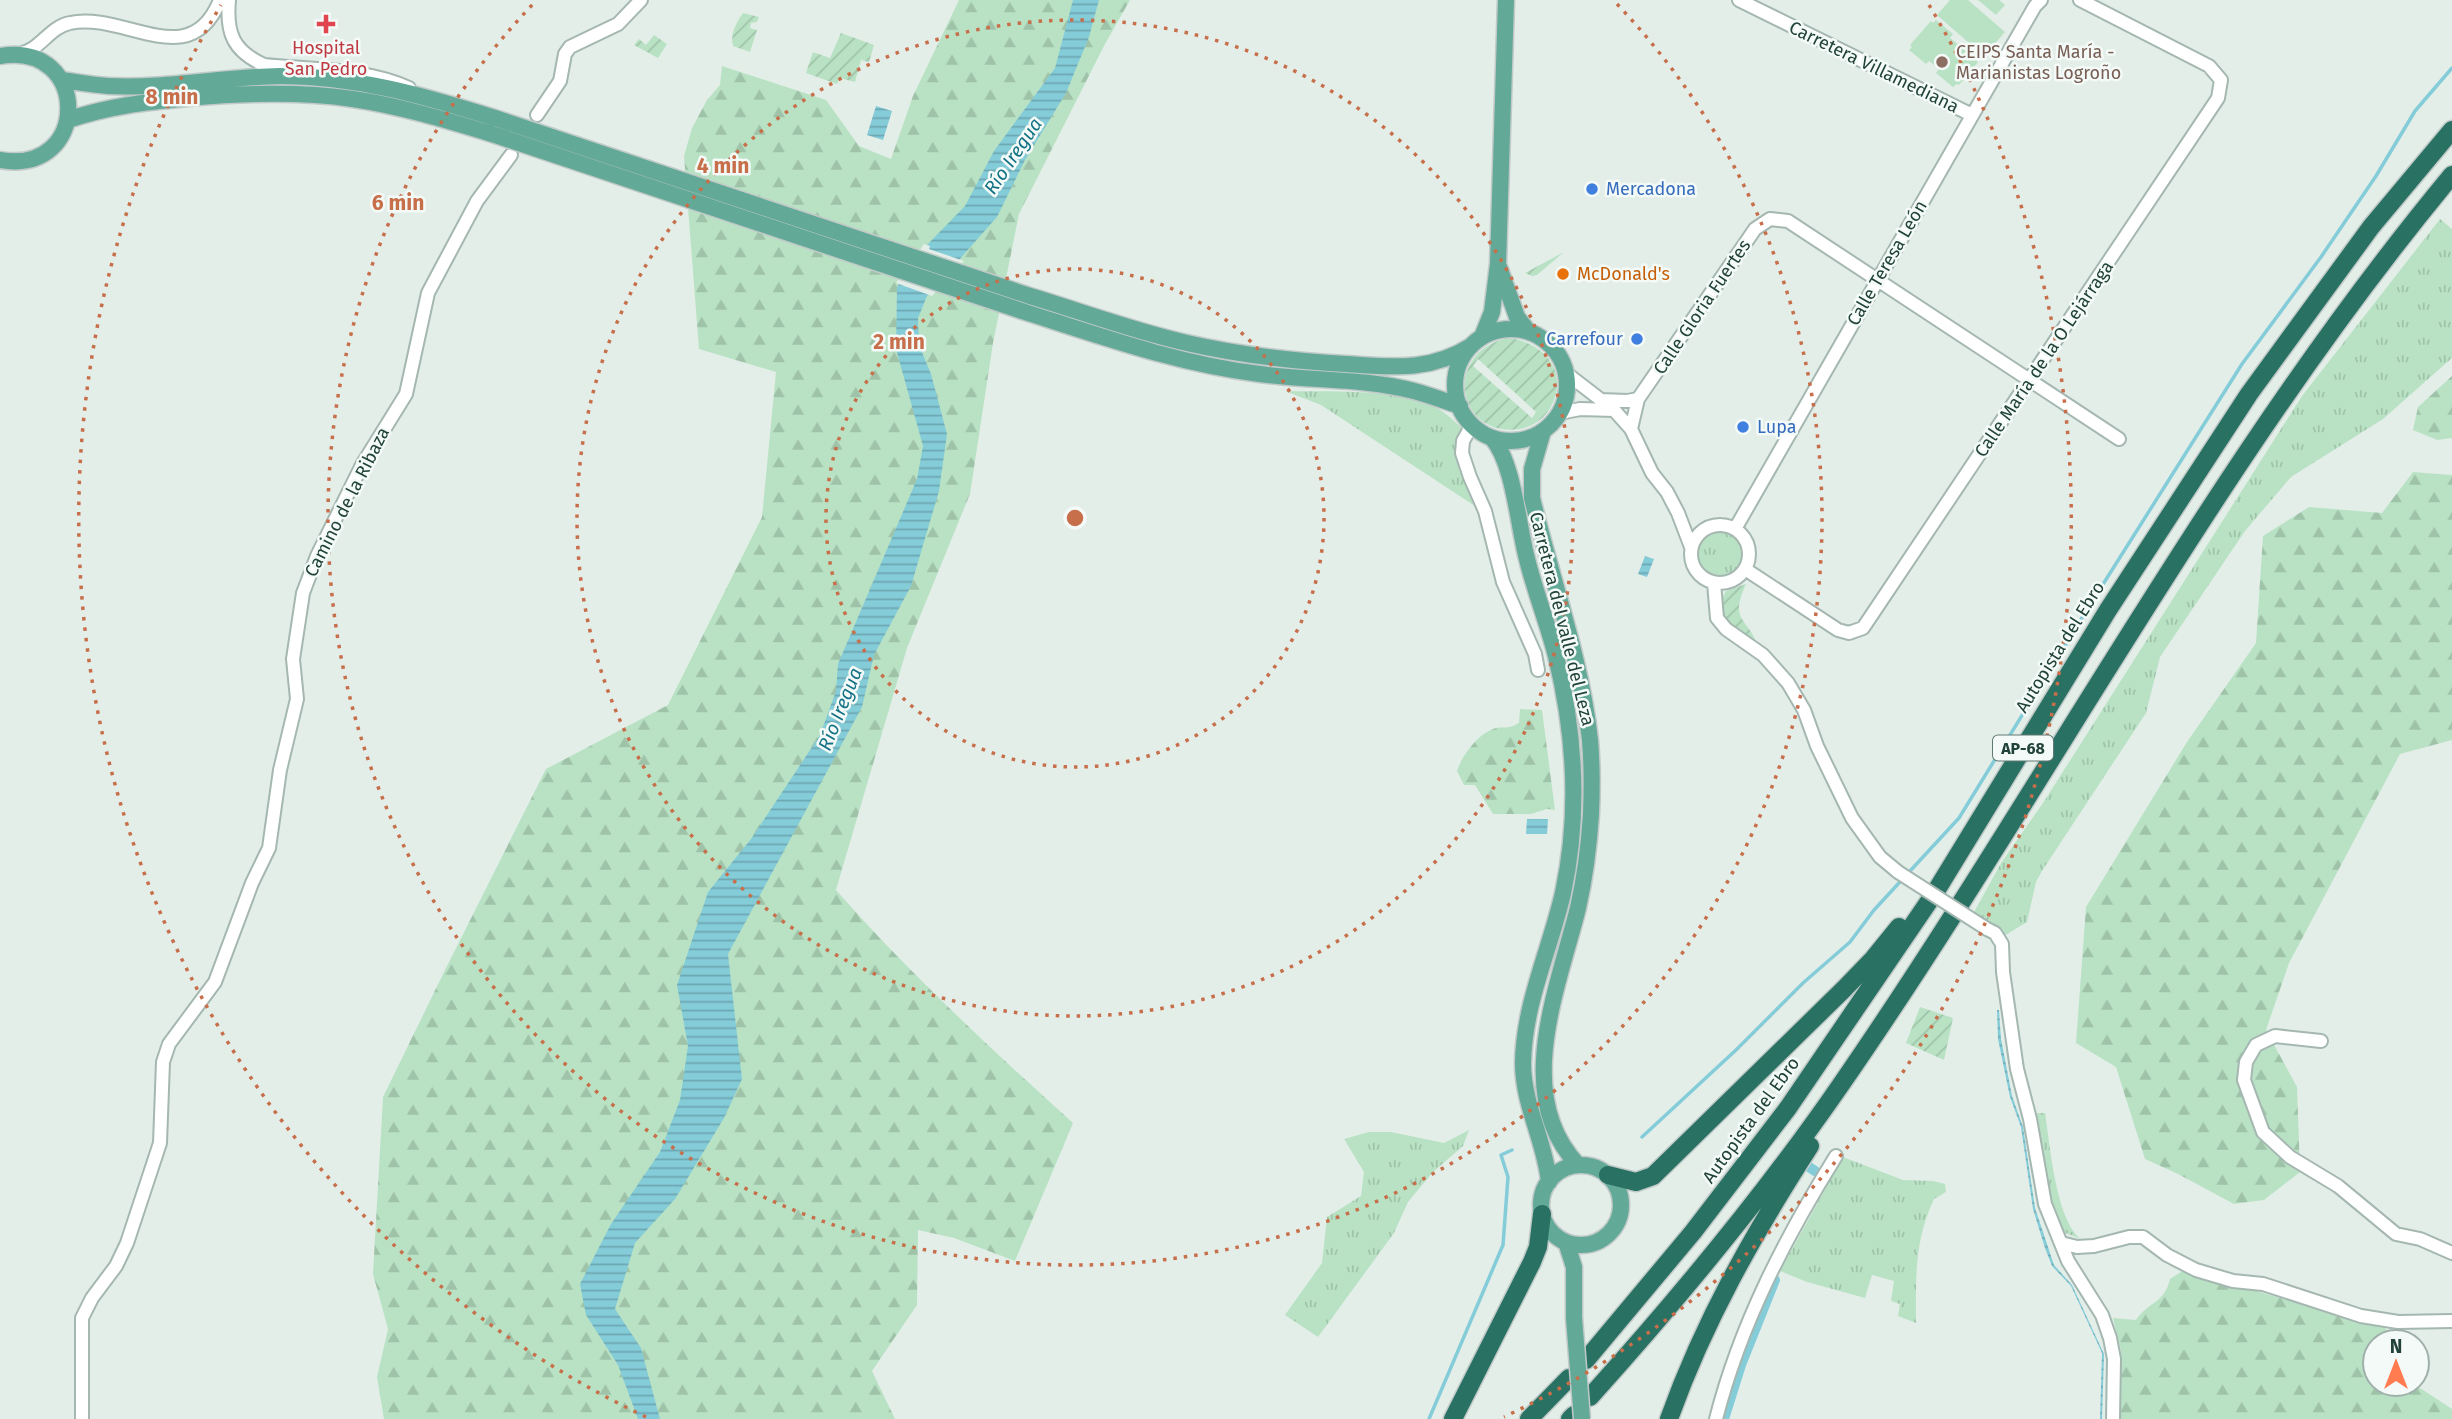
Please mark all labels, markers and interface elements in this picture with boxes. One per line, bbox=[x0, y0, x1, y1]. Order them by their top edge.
marker: Hospital San Pedro bbox=[316, 14, 336, 34]
street label: Carretera Villamediana bbox=[1785, 16, 1963, 118]
place label: Hospital San Pedro bbox=[285, 37, 367, 80]
place label: CEIPS Santa María - Marianistas Logroño bbox=[1956, 41, 2121, 84]
marker: CEIPS Santa María - Marianistas Logroño bbox=[1934, 54, 1950, 70]
text: 8 min bbox=[146, 84, 198, 110]
water label: Río Iregua bbox=[979, 113, 1047, 199]
text: 4 min bbox=[697, 153, 749, 179]
place label: Mercadona bbox=[1606, 178, 1696, 200]
marker: Mercadona bbox=[1584, 181, 1600, 197]
text: 6 min bbox=[372, 190, 424, 216]
street label: Calle Teresa León bbox=[1842, 196, 1932, 330]
street label: Calle Gloria Fuertes bbox=[1649, 235, 1755, 379]
street label: Calle María de la O Lejárraga bbox=[1970, 257, 2118, 461]
place label: McDonald's bbox=[1577, 263, 1670, 285]
marker: McDonald's bbox=[1555, 266, 1571, 282]
place label: Carrefour bbox=[1546, 328, 1623, 350]
text: 2 min bbox=[873, 329, 925, 355]
marker: Carrefour bbox=[1629, 331, 1645, 347]
place label: Lupa bbox=[1757, 416, 1796, 438]
marker: Lupa bbox=[1735, 419, 1751, 435]
street label: Camino de la Ribaza bbox=[300, 424, 394, 580]
centre of rings bbox=[1063, 506, 1087, 530]
street label: Carretera del valle del Leza bbox=[1525, 510, 1599, 728]
street label: Autopista del Ebro bbox=[2011, 577, 2109, 717]
water label: Río Iregua bbox=[813, 664, 867, 754]
road number: AP-68 bbox=[1993, 736, 2053, 761]
street label: Autopista del Ebro bbox=[1698, 1053, 1804, 1187]
north arrow bbox=[2361, 1328, 2431, 1398]
text: N bbox=[2390, 1335, 2402, 1358]

